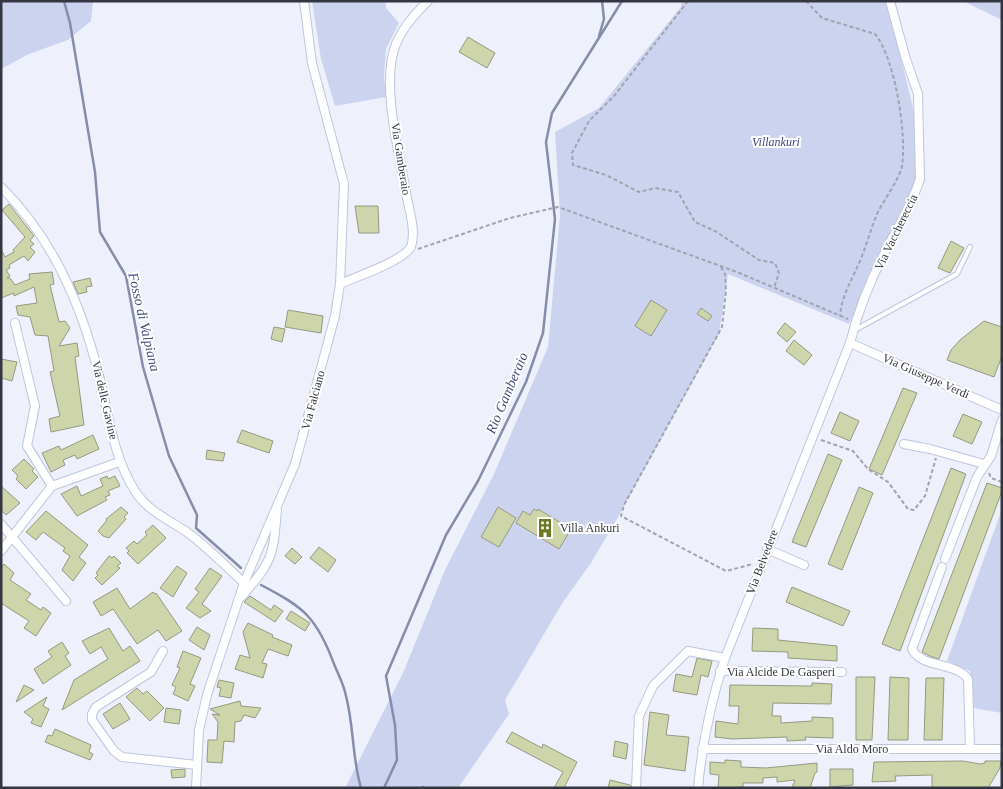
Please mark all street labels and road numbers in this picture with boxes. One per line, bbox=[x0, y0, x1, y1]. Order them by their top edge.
street label: Via Gamberaio bbox=[388, 122, 414, 196]
street label: Via Vacchereccia bbox=[872, 191, 921, 272]
street label: Via Giuseppe Verdi bbox=[880, 351, 972, 402]
street label: Via delle Gavine bbox=[89, 359, 121, 441]
street label: Via Falciano bbox=[298, 369, 328, 431]
street label: Via Belvedere bbox=[743, 528, 781, 596]
street label: Via Alcide De Gasperi bbox=[727, 665, 836, 679]
street label: Via Aldo Moro bbox=[816, 742, 888, 756]

